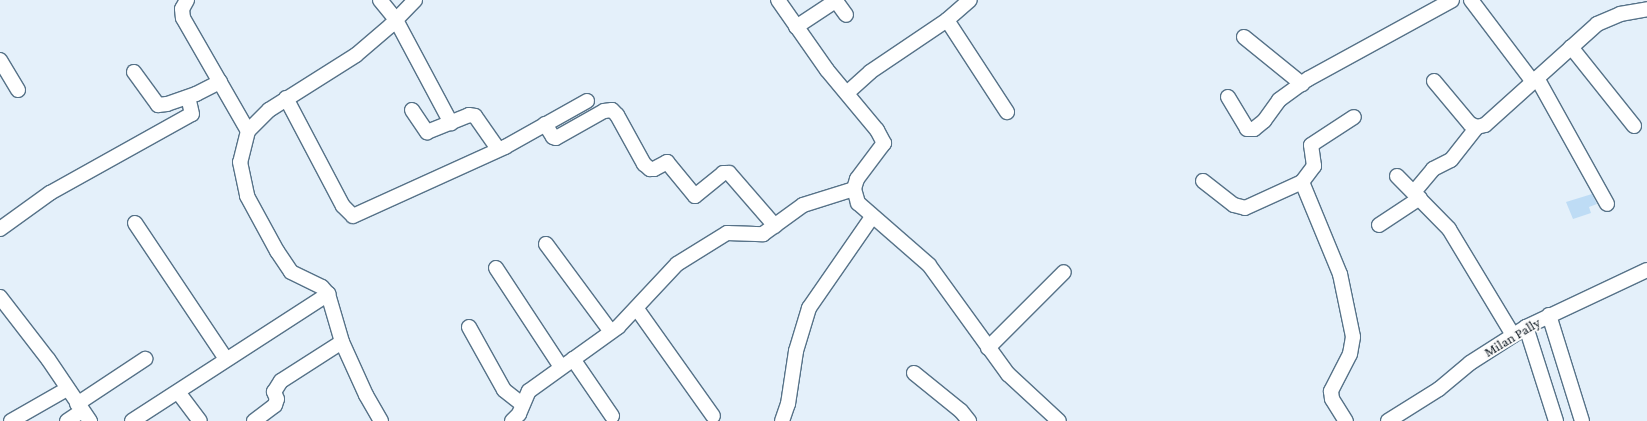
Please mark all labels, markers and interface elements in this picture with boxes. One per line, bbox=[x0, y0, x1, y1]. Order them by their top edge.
street label: Milan Pally bbox=[1481, 314, 1543, 360]

